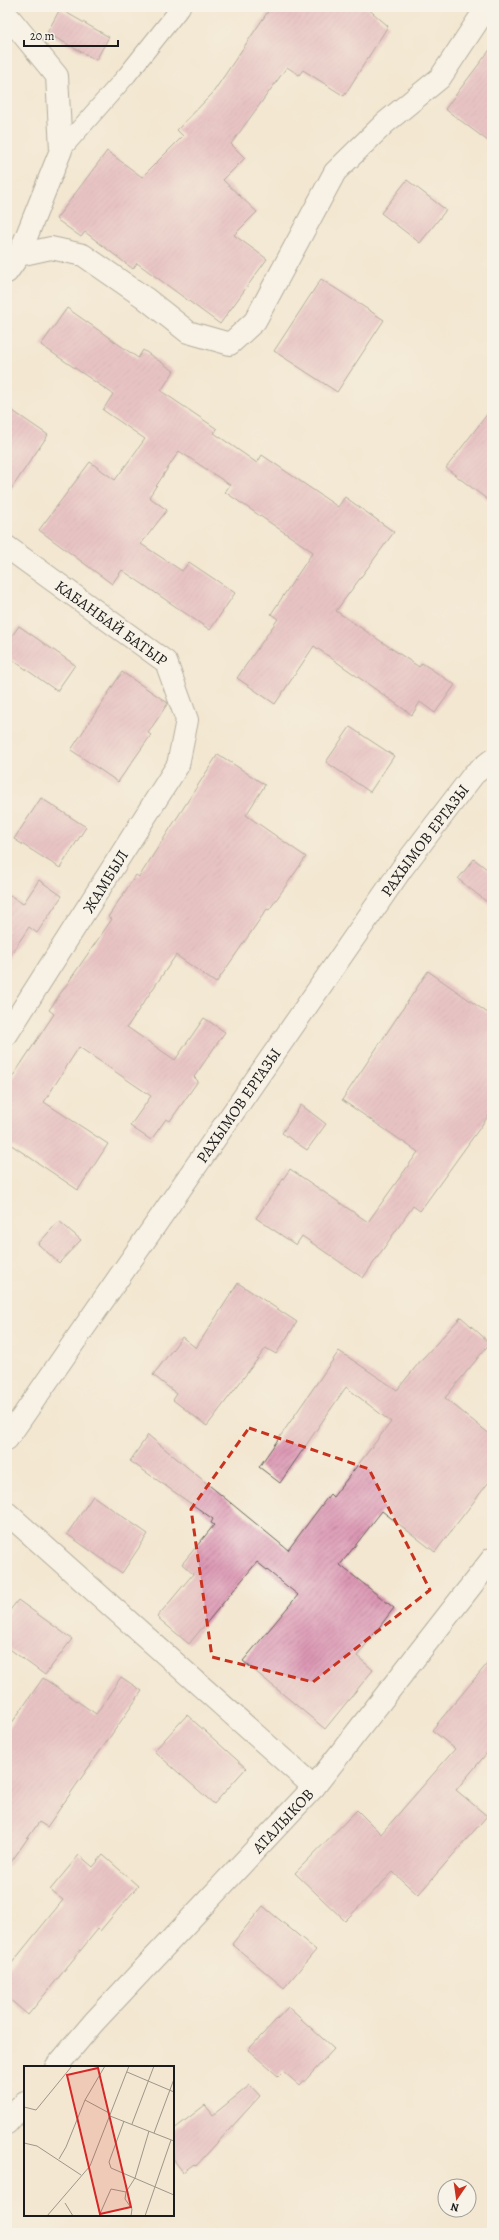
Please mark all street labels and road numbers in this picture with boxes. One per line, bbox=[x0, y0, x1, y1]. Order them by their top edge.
street label: КАБАНБАЙ БАТЫР bbox=[50, 575, 172, 672]
street label: РАХЫМОВ ЕРГАЗЫ bbox=[376, 780, 474, 901]
street label: ЖАМБЫЛ bbox=[78, 846, 134, 917]
street label: РАХЫМОВ ЕРГАЗЫ bbox=[191, 1044, 286, 1168]
street label: АТАЛЫКОВ bbox=[247, 1784, 319, 1859]

